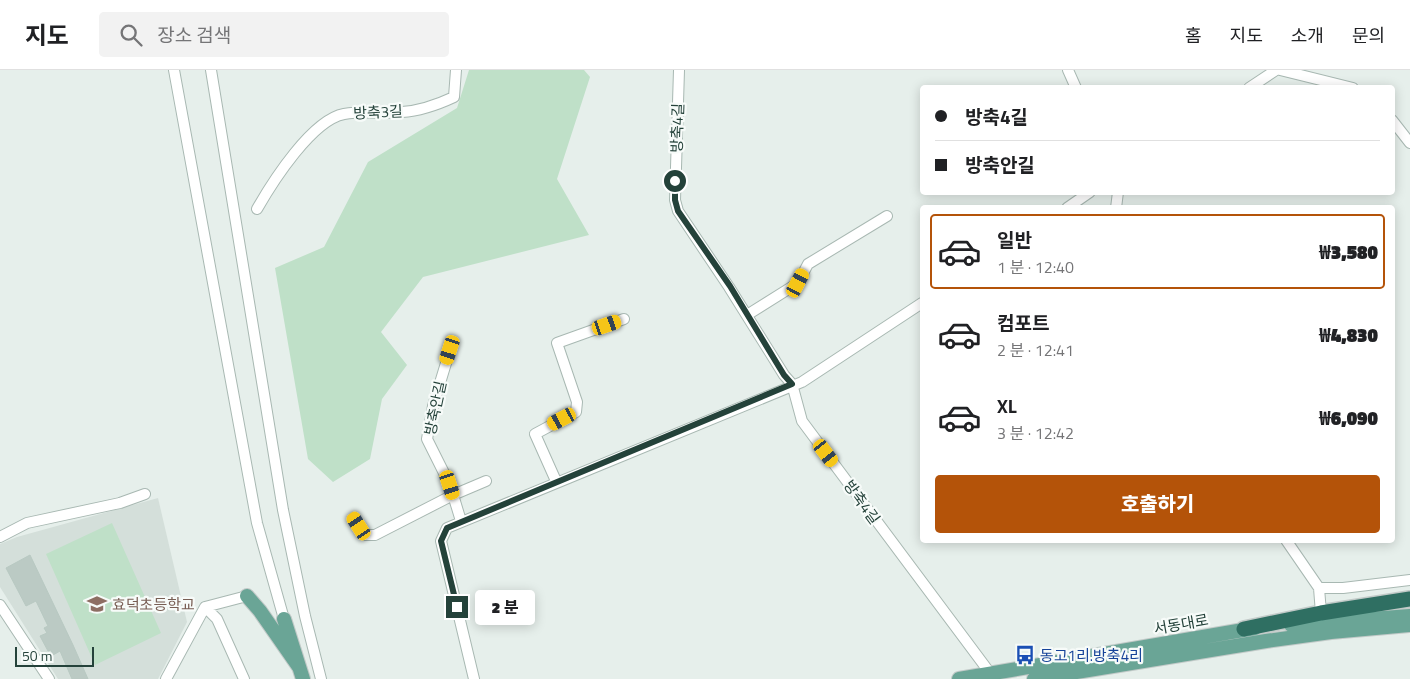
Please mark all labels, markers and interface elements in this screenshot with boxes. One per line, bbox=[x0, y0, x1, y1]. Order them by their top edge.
search box bbox=[99, 12, 449, 57]
text: 지도 bbox=[25, 17, 69, 53]
text: 장소 검색 bbox=[157, 20, 231, 49]
icon: search bbox=[117, 21, 145, 49]
text: 홈 bbox=[1185, 22, 1202, 49]
text: 지도 bbox=[1230, 22, 1263, 49]
text: 소개 bbox=[1291, 22, 1324, 49]
text: 문의 bbox=[1352, 22, 1385, 49]
street label: 방축3길 bbox=[353, 99, 403, 125]
text: 방축4길 bbox=[965, 102, 1028, 131]
street label: 방축4길 bbox=[665, 103, 689, 153]
text: 방축안길 bbox=[965, 150, 1035, 179]
route start bbox=[664, 170, 686, 192]
text: 일반 bbox=[997, 225, 1032, 254]
icon: car bbox=[937, 229, 982, 274]
text: ₩3,580 bbox=[1319, 237, 1378, 266]
text: 1 분 · 12:40 bbox=[997, 255, 1074, 279]
car bbox=[784, 266, 811, 300]
text: 컴포트 bbox=[997, 308, 1049, 337]
icon: car bbox=[937, 312, 982, 357]
car bbox=[590, 313, 623, 337]
text: ₩4,830 bbox=[1319, 320, 1378, 349]
car bbox=[438, 333, 461, 367]
text: 2 분 · 12:41 bbox=[997, 338, 1074, 362]
street label: 방축안길 bbox=[418, 379, 452, 437]
text: XL bbox=[997, 391, 1017, 420]
icon: car bbox=[937, 395, 982, 440]
text: ₩6,090 bbox=[1319, 403, 1378, 432]
car bbox=[545, 405, 578, 433]
text: 3 분 · 12:42 bbox=[997, 421, 1074, 445]
car bbox=[810, 437, 841, 469]
car bbox=[438, 468, 461, 502]
street label: 방축4길 bbox=[838, 475, 886, 529]
button: 호출하기 bbox=[935, 475, 1380, 533]
car bbox=[344, 509, 373, 543]
callout: 2 분 bbox=[474, 590, 534, 624]
school or university icon: 효덕초등학교 bbox=[86, 593, 108, 615]
place label: 효덕초등학교 bbox=[112, 593, 195, 616]
text: 2 분 bbox=[492, 595, 518, 619]
route end bbox=[446, 596, 468, 618]
street label: 서동대로 bbox=[1152, 608, 1210, 640]
scale bar bbox=[15, 644, 94, 667]
bus stop icon: 동고1리.방축4리 bbox=[1014, 644, 1036, 666]
place label: 동고1리.방축4리 bbox=[1040, 644, 1143, 667]
text: 50 m bbox=[22, 645, 52, 666]

